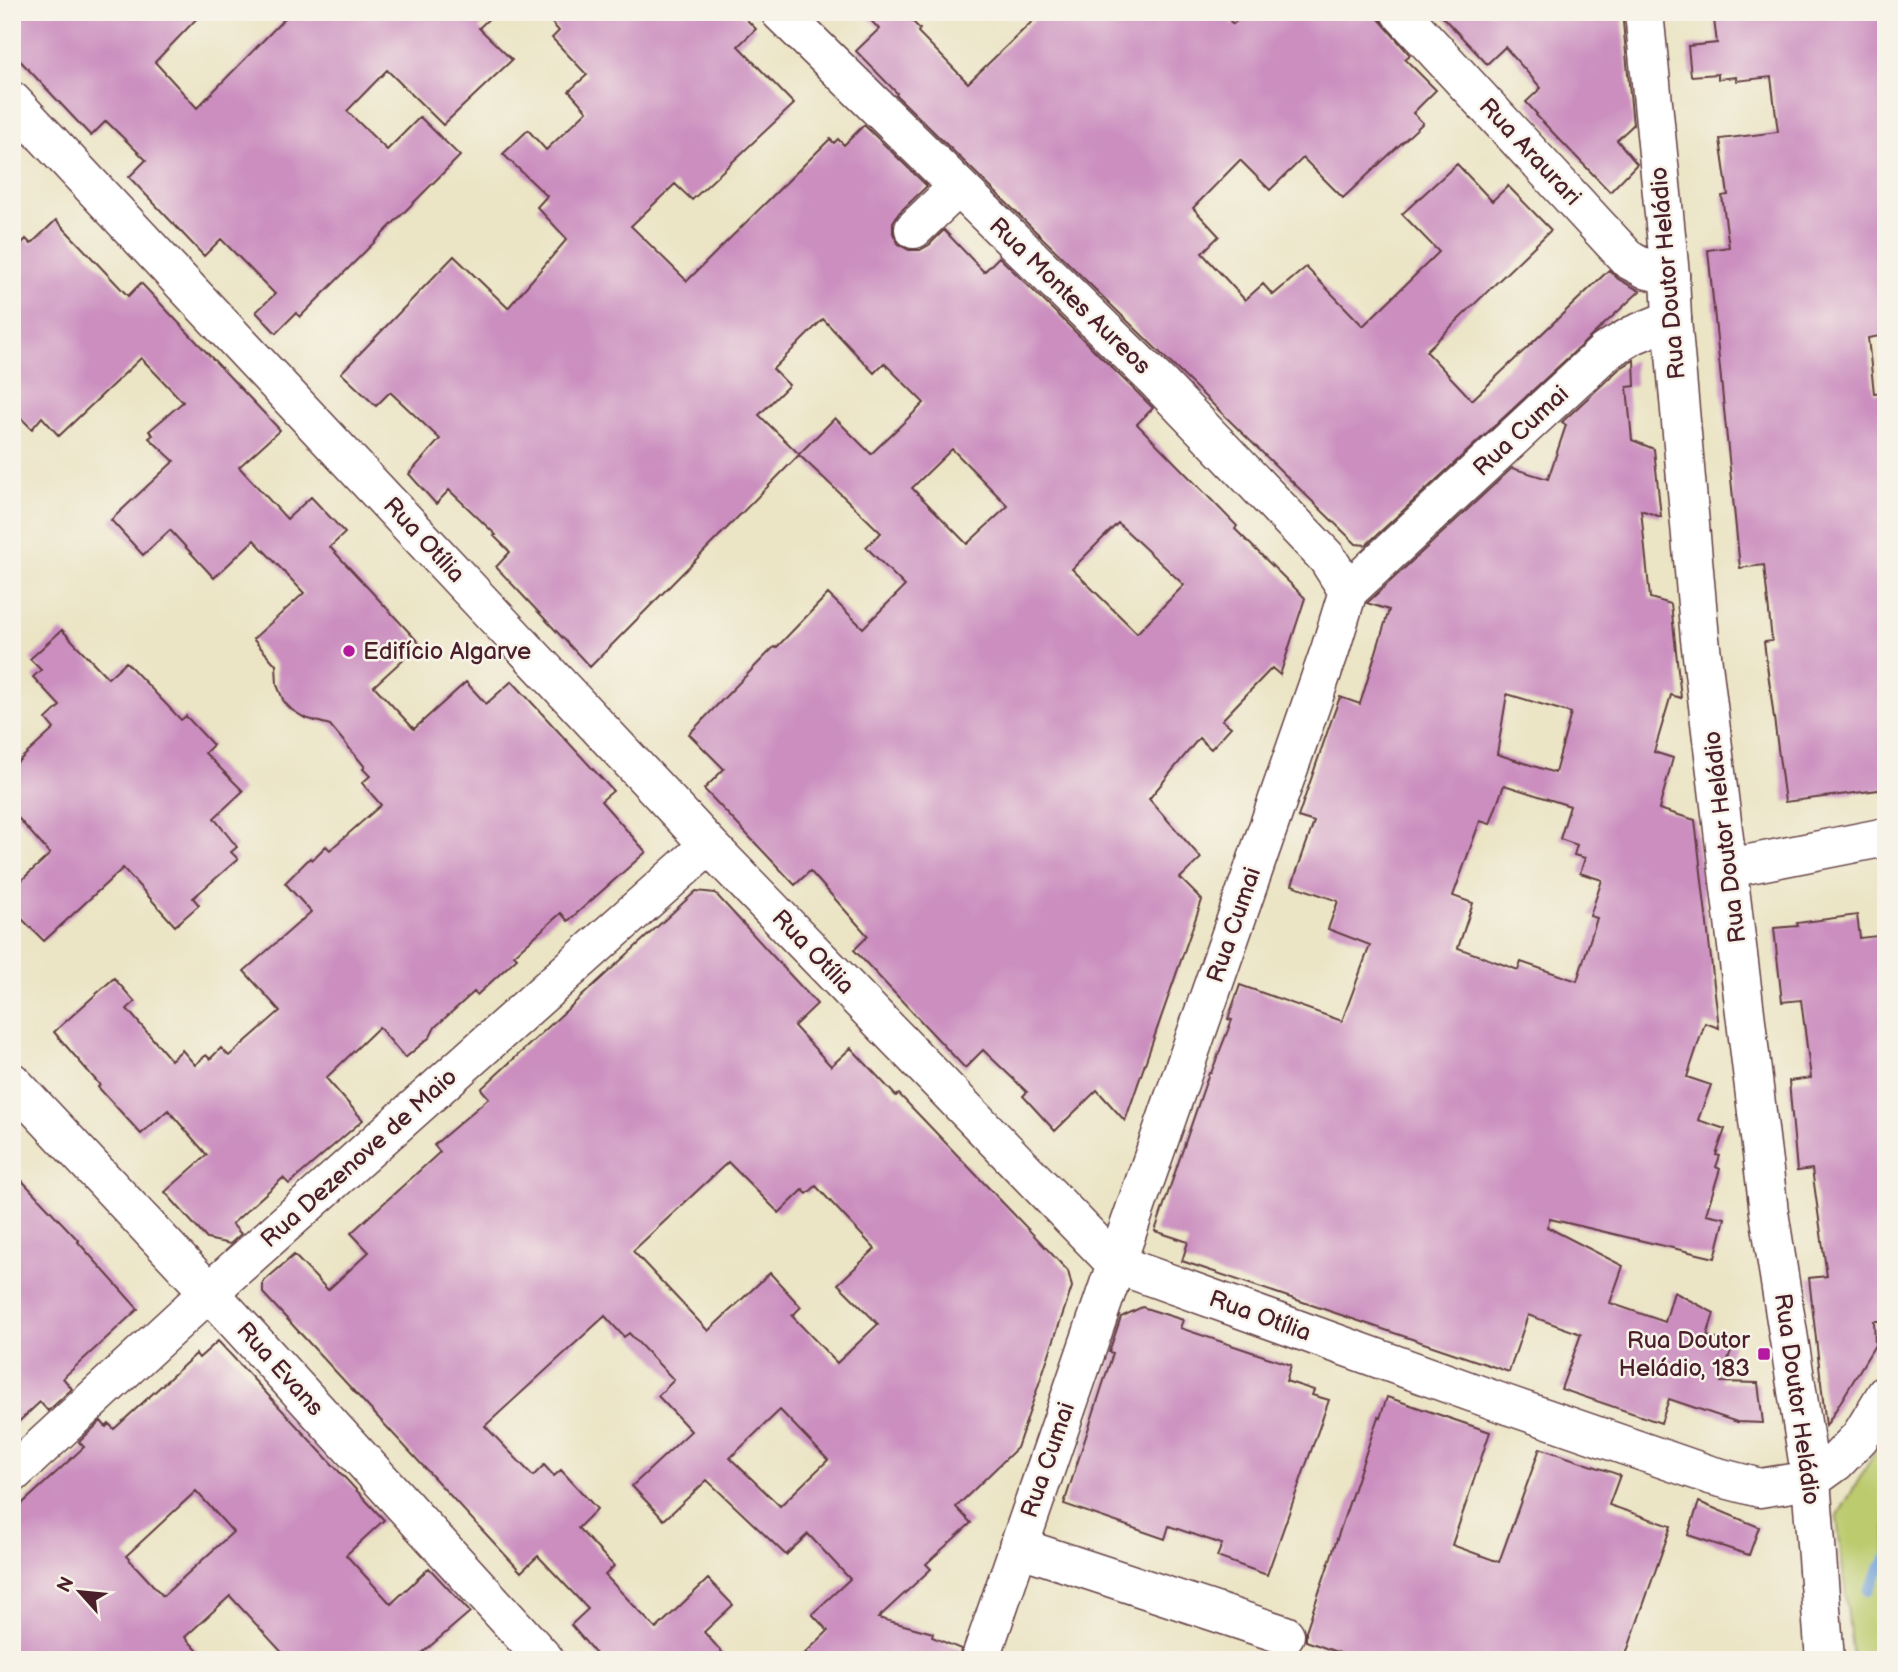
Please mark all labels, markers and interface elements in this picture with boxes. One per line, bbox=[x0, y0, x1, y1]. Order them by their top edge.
street label: Rua Araurari bbox=[1473, 92, 1587, 212]
street label: Rua Doutor Heládio bbox=[1644, 165, 1692, 381]
street label: Rua Montes Aureos bbox=[983, 211, 1157, 381]
street label: Rua Cumai bbox=[1467, 379, 1575, 483]
street label: Rua Otília bbox=[377, 491, 471, 589]
place label: Edifício Algarve bbox=[363, 637, 531, 666]
marker: Edifício Algarve bbox=[341, 643, 357, 659]
street label: Rua Doutor Heládio bbox=[1698, 729, 1752, 945]
street label: Rua Cumai bbox=[1201, 864, 1267, 986]
street label: Rua Otília bbox=[766, 904, 860, 1000]
street label: Rua Dezenove de Maio bbox=[255, 1062, 463, 1254]
street label: Rua Otília bbox=[1205, 1284, 1315, 1348]
street label: Rua Doutor Heládio bbox=[1768, 1291, 1826, 1507]
street label: Rua Evans bbox=[230, 1316, 330, 1422]
place label: Rua Doutor Heládio, 183 bbox=[1619, 1326, 1750, 1383]
marker: Rua Doutor Heládio, 183 bbox=[1756, 1346, 1772, 1362]
street label: Rua Cumai bbox=[1015, 1399, 1081, 1521]
north arrow bbox=[46, 1556, 116, 1626]
text: N bbox=[53, 1573, 80, 1597]

